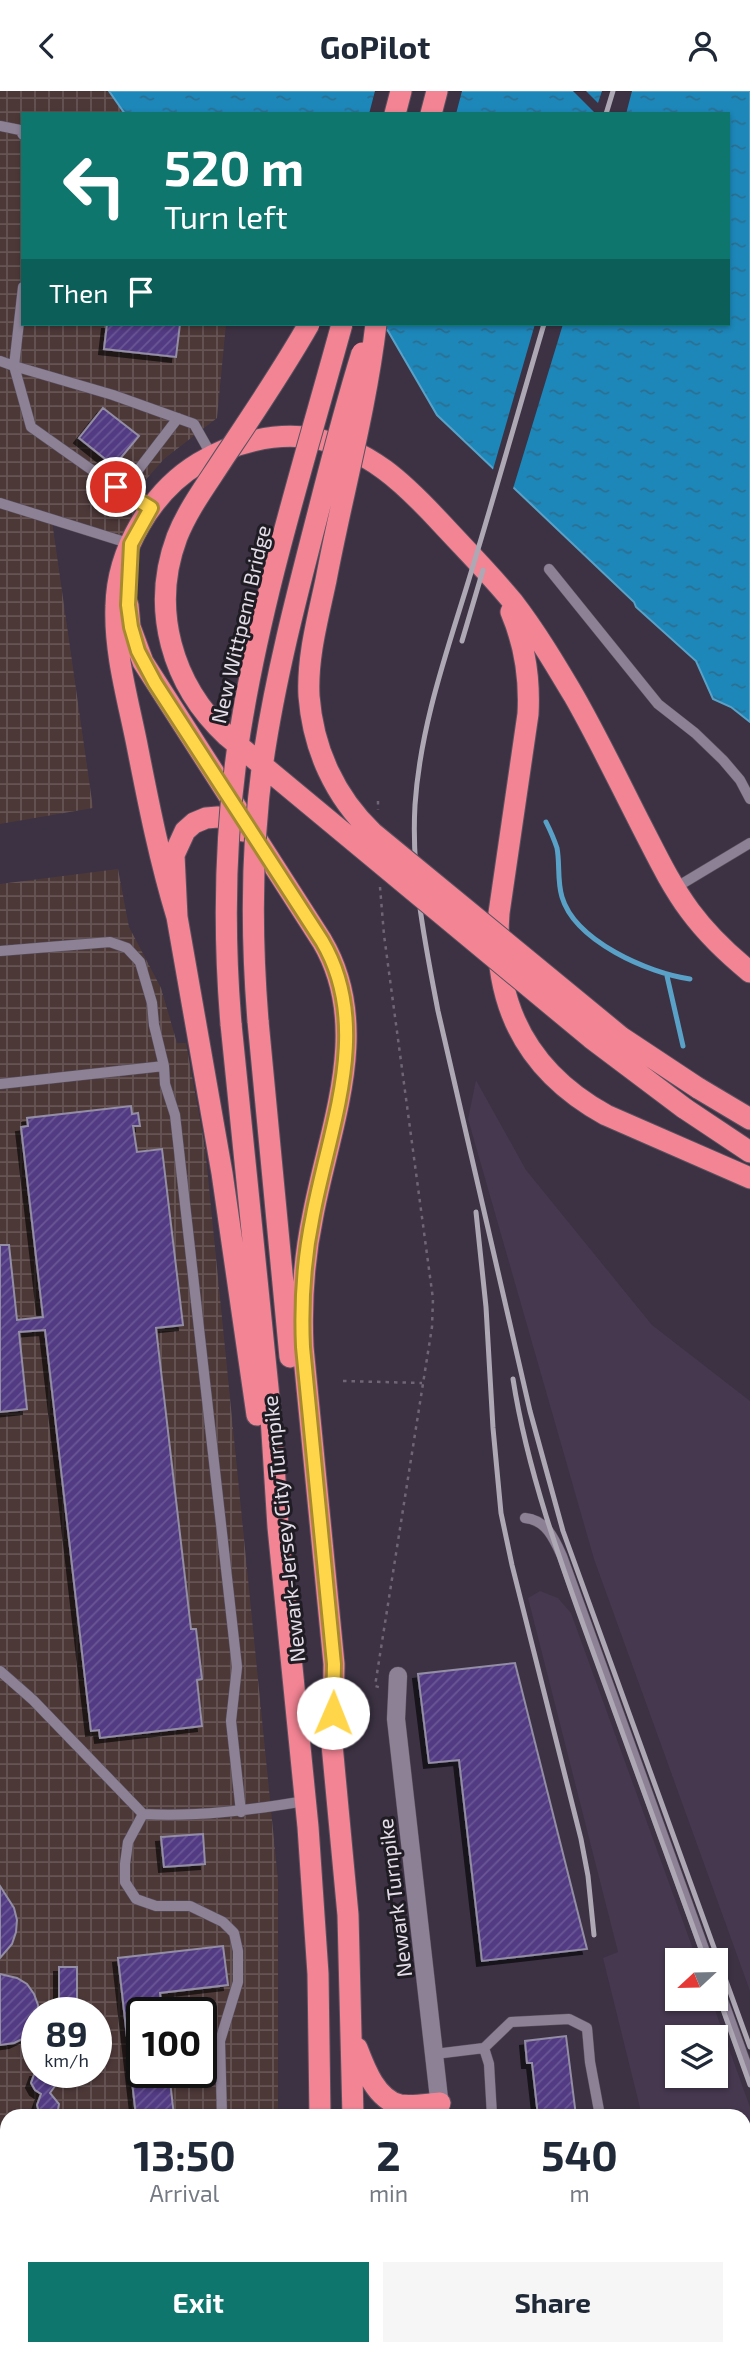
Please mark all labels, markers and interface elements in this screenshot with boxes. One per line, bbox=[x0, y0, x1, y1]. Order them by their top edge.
icon: back bbox=[28, 27, 66, 65]
text: GoPilot bbox=[320, 27, 430, 65]
icon: person bbox=[684, 27, 722, 65]
text: 520 m bbox=[164, 137, 304, 196]
icon: left bbox=[49, 140, 140, 231]
text: Turn left bbox=[164, 197, 288, 235]
icon: arrive bbox=[122, 273, 160, 311]
text: Then bbox=[49, 277, 108, 308]
pin bbox=[86, 457, 146, 517]
icon: arrive bbox=[97, 468, 135, 506]
street label: New Wittpenn Bridge bbox=[205, 522, 275, 726]
street label: Newark-Jersey City Turnpike bbox=[257, 1394, 309, 1664]
position arrow bbox=[296, 1676, 370, 1750]
street label: Newark Turnpike bbox=[372, 1817, 416, 1979]
north arrow bbox=[665, 1948, 728, 2011]
map controls bbox=[665, 1948, 728, 2088]
speed limit sign: 100 bbox=[126, 1997, 217, 2088]
text: 89 bbox=[45, 2012, 88, 2054]
button: layers bbox=[665, 2025, 728, 2088]
text: km/h bbox=[44, 2049, 89, 2071]
text: 13:50 bbox=[133, 2129, 236, 2179]
text: 2 bbox=[376, 2129, 401, 2179]
text: 540 bbox=[541, 2129, 618, 2179]
text: Arrival bbox=[149, 2179, 219, 2207]
text: min bbox=[369, 2179, 408, 2207]
text: m bbox=[569, 2179, 590, 2207]
button: Exit bbox=[28, 2262, 369, 2342]
button: Share bbox=[383, 2262, 723, 2342]

